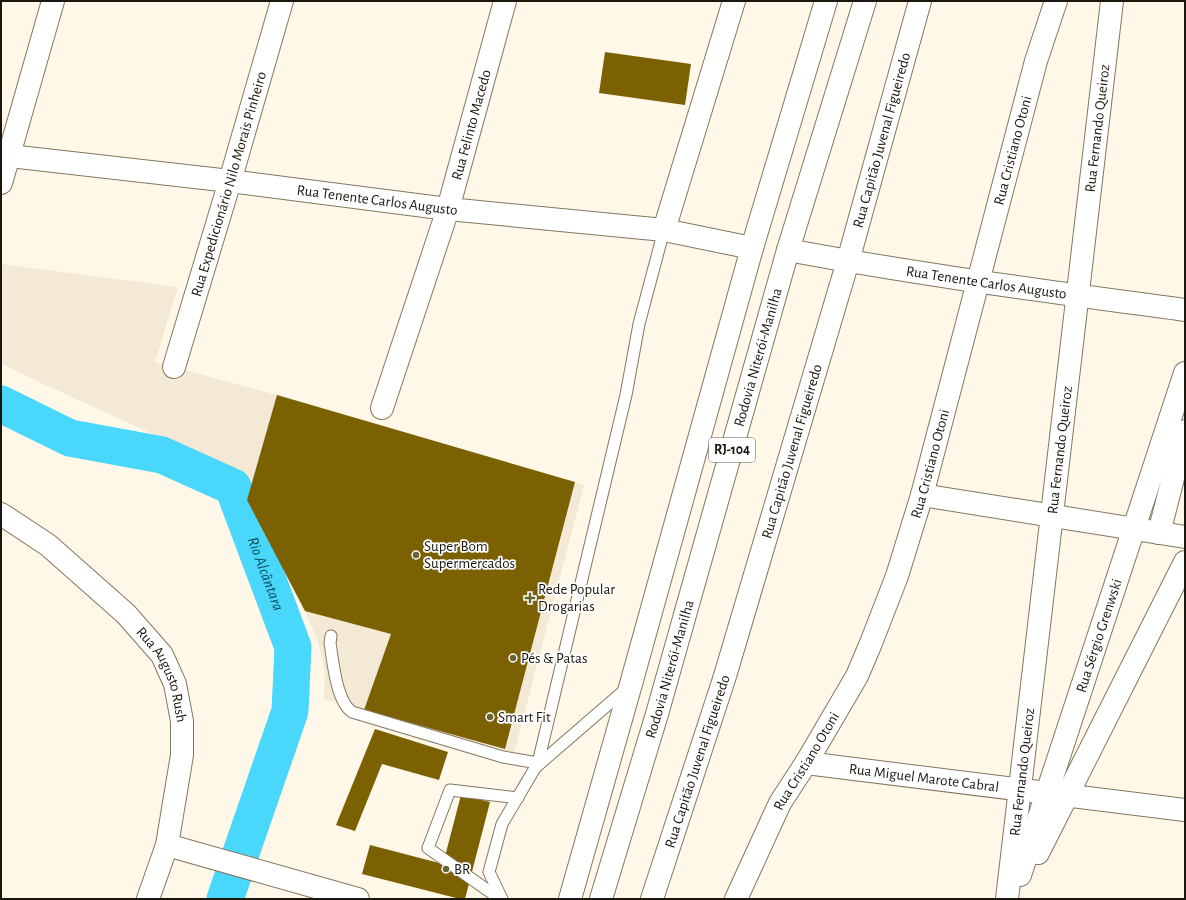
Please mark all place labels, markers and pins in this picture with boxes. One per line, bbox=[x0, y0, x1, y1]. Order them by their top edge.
place label: Super Bom Supermercados bbox=[424, 539, 515, 571]
marker: Super Bom Supermercados bbox=[411, 550, 421, 560]
place label: Rede Popular Drogarias bbox=[538, 582, 615, 614]
marker: Rede Popular Drogarias bbox=[525, 593, 535, 603]
place label: Pés & Patas bbox=[521, 651, 588, 666]
marker: Pés & Patas bbox=[508, 653, 518, 663]
place label: Smart Fit bbox=[498, 710, 551, 725]
marker: Smart Fit bbox=[485, 712, 495, 722]
place label: BR bbox=[454, 862, 470, 877]
marker: BR bbox=[441, 864, 451, 874]

